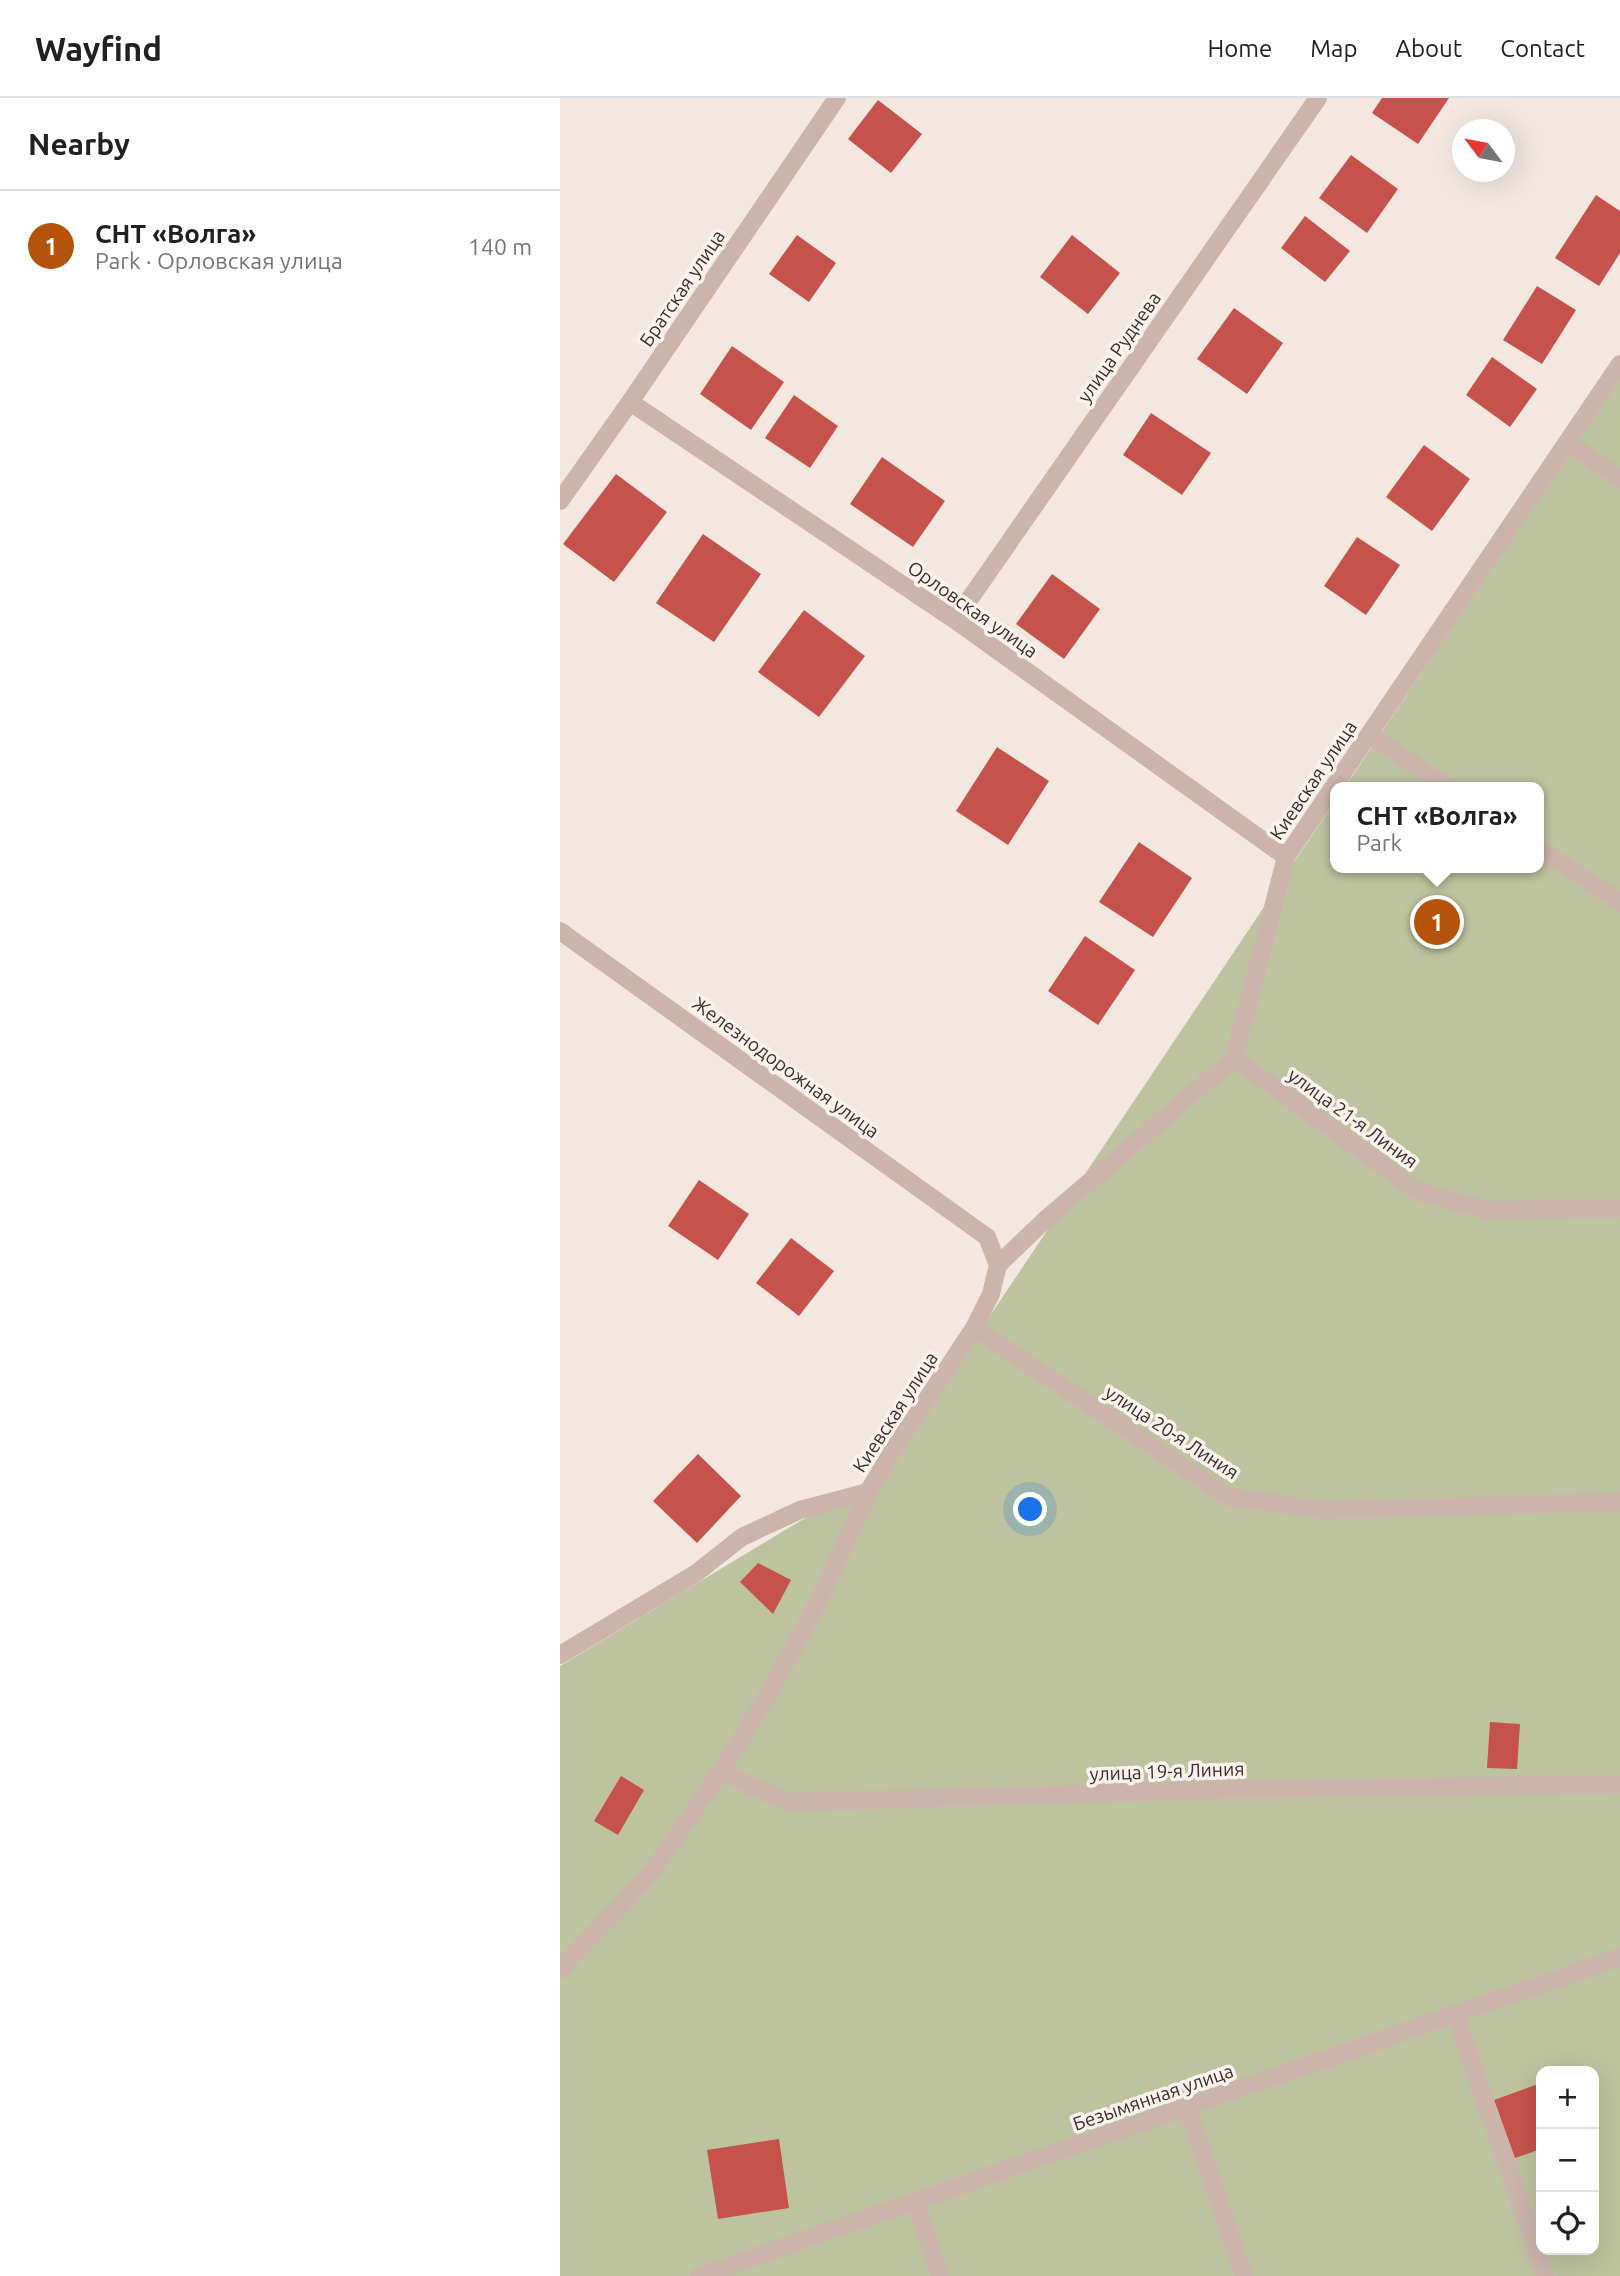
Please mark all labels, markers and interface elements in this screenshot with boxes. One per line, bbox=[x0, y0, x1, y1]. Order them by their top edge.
text: Wayfind bbox=[35, 30, 162, 67]
text: Home bbox=[1207, 35, 1272, 62]
text: Map bbox=[1310, 35, 1357, 62]
text: About bbox=[1395, 35, 1462, 62]
text: Contact bbox=[1500, 35, 1585, 62]
north arrow bbox=[1452, 119, 1515, 182]
text: Nearby bbox=[28, 127, 130, 161]
text: СНТ «Волга» bbox=[95, 219, 256, 248]
street label: Братская улица bbox=[635, 225, 729, 351]
text: 1 bbox=[45, 234, 57, 259]
text: 140 m bbox=[468, 234, 532, 259]
text: Park · Орловская улица bbox=[95, 248, 343, 273]
street label: улица Руднева bbox=[1073, 288, 1165, 406]
street label: Орловская улица bbox=[904, 556, 1042, 662]
street label: Киевская улица bbox=[1265, 716, 1361, 844]
popup bbox=[1330, 782, 1544, 873]
text: СНТ «Волга» bbox=[1356, 801, 1518, 830]
text: Park bbox=[1356, 830, 1402, 855]
pin: 1 bbox=[1414, 896, 1460, 948]
street label: Железнодорожная улица bbox=[688, 992, 884, 1142]
street label: улица 21-я Линия bbox=[1284, 1064, 1422, 1172]
street label: Киевская улица bbox=[848, 1348, 942, 1476]
street label: улица 20-я Линия bbox=[1101, 1381, 1243, 1483]
your location bbox=[1013, 1492, 1047, 1526]
street label: улица 19-я Линия bbox=[1089, 1757, 1245, 1785]
street label: Безымянная улица bbox=[1070, 2059, 1236, 2135]
map controls bbox=[1536, 2066, 1599, 2255]
button: + bbox=[1536, 2066, 1599, 2129]
button: − bbox=[1536, 2129, 1599, 2192]
button: locate bbox=[1536, 2192, 1599, 2255]

